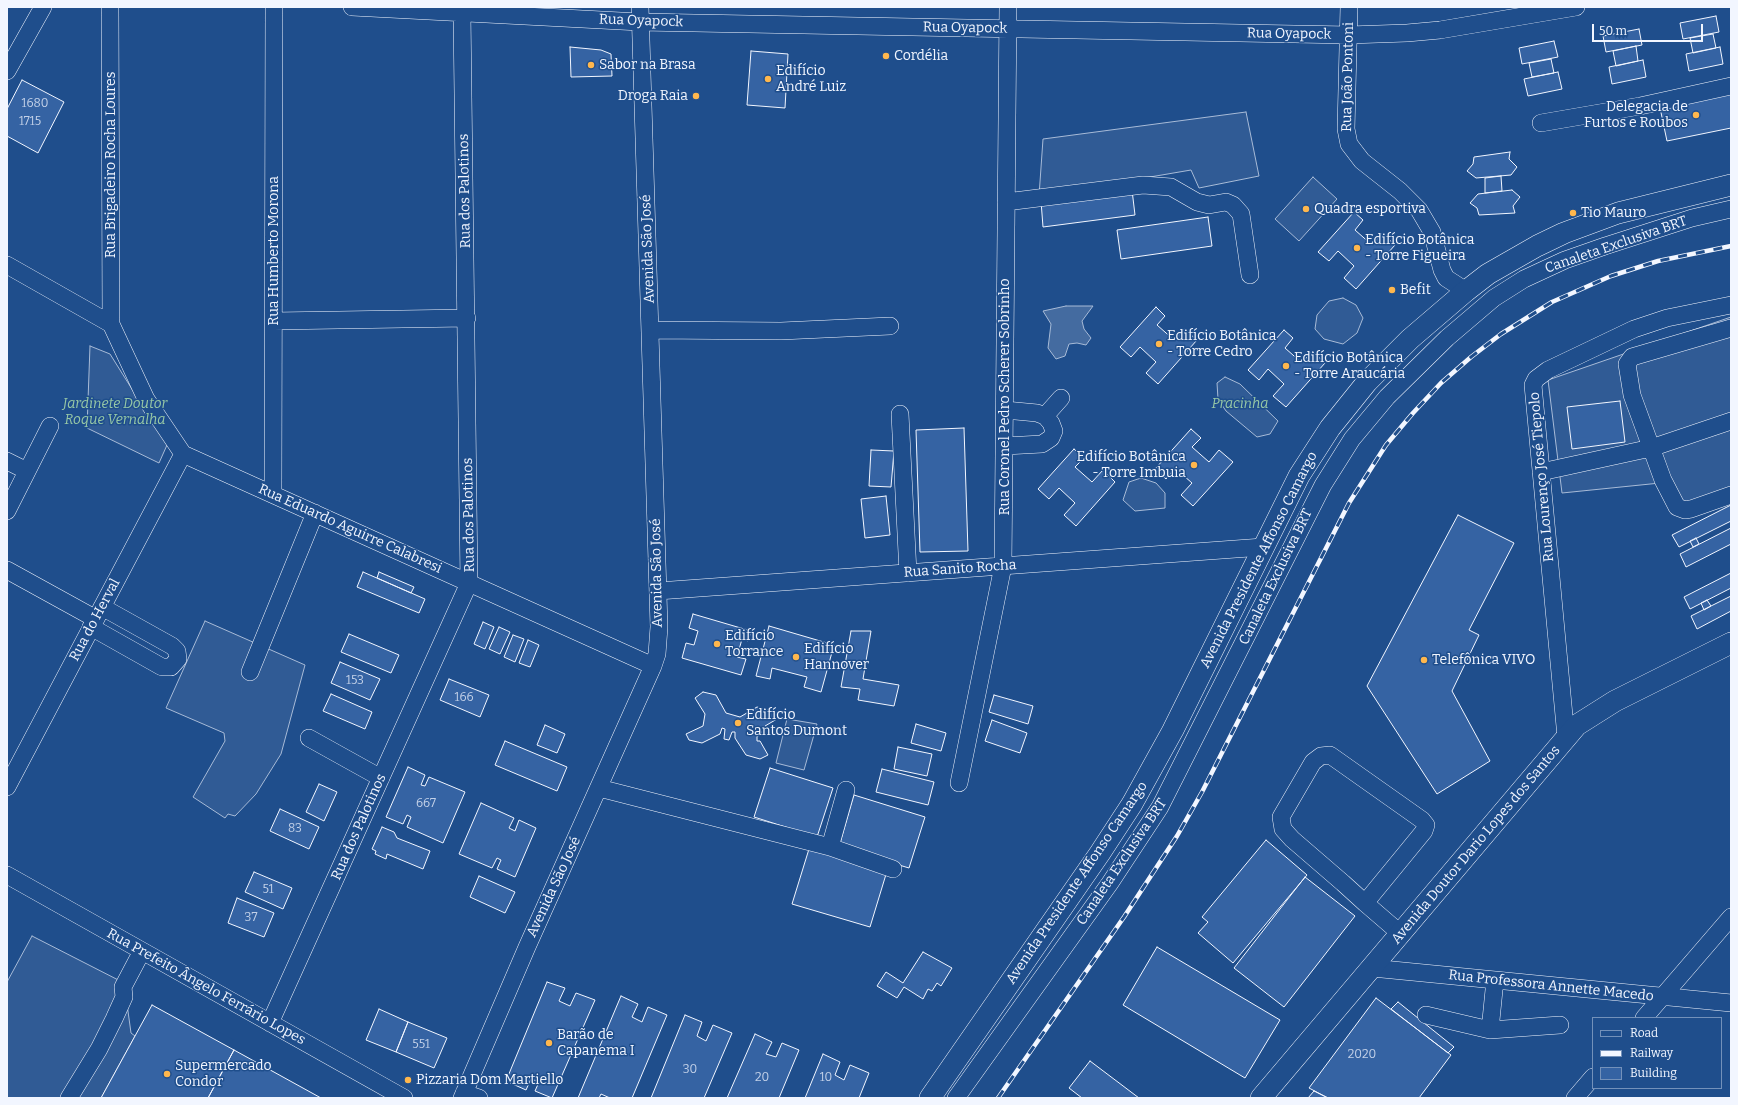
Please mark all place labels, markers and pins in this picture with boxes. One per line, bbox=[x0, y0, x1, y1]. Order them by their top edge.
place label: Cordélia bbox=[894, 48, 948, 64]
marker: Cordélia bbox=[881, 51, 891, 61]
place label: Sabor na Brasa bbox=[599, 57, 696, 73]
marker: Sabor na Brasa bbox=[586, 60, 596, 70]
place label: Edifício André Luiz bbox=[776, 63, 846, 96]
marker: Edifício André Luiz bbox=[763, 74, 773, 84]
place label: Droga Raia bbox=[618, 88, 688, 104]
marker: Droga Raia bbox=[691, 91, 701, 101]
place label: Delegacia de Furtos e Roubos bbox=[1584, 99, 1688, 132]
marker: Delegacia de Furtos e Roubos bbox=[1691, 110, 1701, 120]
place label: Quadra esportiva bbox=[1314, 201, 1426, 217]
marker: Quadra esportiva bbox=[1301, 204, 1311, 214]
place label: Tio Mauro bbox=[1581, 205, 1646, 221]
marker: Tio Mauro bbox=[1568, 208, 1578, 218]
place label: Edifício Botânica - Torre Figueira bbox=[1365, 232, 1474, 264]
marker: Edifício Botânica - Torre Figueira bbox=[1352, 243, 1362, 253]
place label: Befit bbox=[1400, 282, 1431, 298]
marker: Befit bbox=[1387, 285, 1397, 295]
place label: Edifício Botânica - Torre Cedro bbox=[1167, 328, 1276, 360]
marker: Edifício Botânica - Torre Cedro bbox=[1154, 339, 1164, 349]
place label: Edifício Botânica - Torre Araucária bbox=[1294, 350, 1405, 382]
marker: Edifício Botânica - Torre Araucária bbox=[1281, 361, 1291, 371]
place label: Edifício Botânica - Torre Imbuia bbox=[1077, 449, 1186, 482]
marker: Edifício Botânica - Torre Imbuia bbox=[1189, 460, 1199, 470]
place label: Edifício Torrance bbox=[725, 628, 783, 660]
marker: Edifício Torrance bbox=[712, 639, 722, 649]
place label: Edifício Hannover bbox=[804, 641, 869, 674]
marker: Edifício Hannover bbox=[791, 652, 801, 662]
place label: Telefônica VIVO bbox=[1432, 652, 1535, 668]
marker: Telefônica VIVO bbox=[1419, 655, 1429, 665]
place label: Edifício Santos Dumont bbox=[746, 707, 847, 740]
marker: Edifício Santos Dumont bbox=[733, 718, 743, 728]
place label: Barão de Capanema I bbox=[557, 1027, 635, 1060]
marker: Barão de Capanema I bbox=[544, 1038, 554, 1048]
place label: Supermercado Condor bbox=[175, 1058, 272, 1090]
marker: Supermercado Condor bbox=[162, 1069, 172, 1079]
place label: Pizzaria Dom Martiello bbox=[416, 1072, 563, 1088]
marker: Pizzaria Dom Martiello bbox=[403, 1075, 413, 1085]

